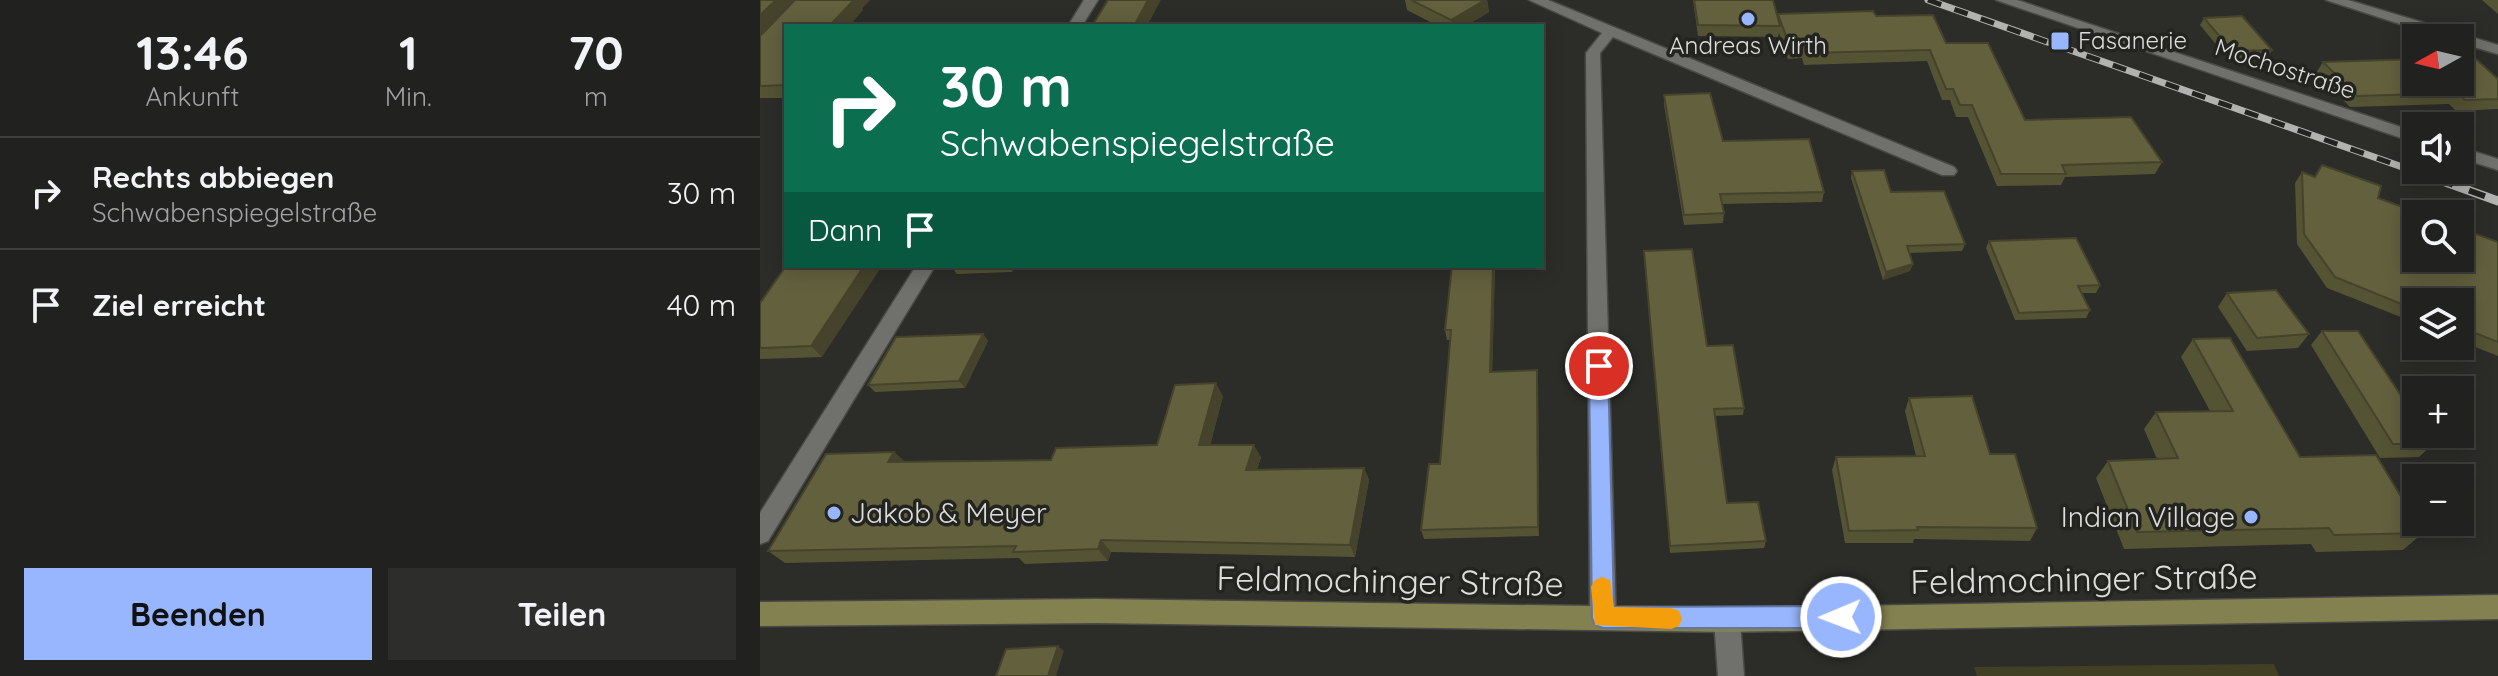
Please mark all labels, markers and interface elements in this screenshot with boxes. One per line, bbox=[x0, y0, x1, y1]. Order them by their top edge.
marker: Andreas Wirth bbox=[1739, 10, 1757, 28]
text: 13:46 bbox=[136, 22, 249, 82]
text: 1 bbox=[399, 22, 418, 82]
text: 70 bbox=[568, 22, 624, 82]
north arrow bbox=[2402, 24, 2474, 96]
map controls bbox=[2402, 24, 2474, 536]
place label: Fasanerie bbox=[2078, 25, 2187, 55]
place label: Andreas Wirth bbox=[1669, 30, 1827, 60]
marker: Fasanerie bbox=[2049, 30, 2071, 52]
street label: Mochostraße bbox=[2211, 31, 2359, 105]
text: 30 m bbox=[940, 51, 1072, 121]
icon: right bbox=[808, 56, 912, 160]
text: Ankunft bbox=[146, 80, 239, 113]
text: Min. bbox=[385, 80, 432, 113]
text: m bbox=[584, 80, 608, 113]
button: sound bbox=[2402, 112, 2474, 184]
text: Schwabenspiegelstraße bbox=[940, 120, 1335, 165]
text: Rechts abbiegen bbox=[92, 158, 334, 196]
icon: right bbox=[24, 171, 68, 215]
text: 30 m bbox=[667, 174, 736, 212]
text: Schwabenspiegelstraße bbox=[92, 196, 377, 229]
button: search bbox=[2402, 200, 2474, 272]
icon: arrive bbox=[898, 208, 942, 252]
text: Dann bbox=[808, 211, 882, 249]
icon: arrive bbox=[24, 283, 68, 327]
text: Ziel erreicht bbox=[92, 286, 266, 324]
text: 40 m bbox=[667, 286, 736, 324]
button: layers bbox=[2402, 288, 2474, 360]
pin bbox=[1565, 332, 1633, 400]
icon: arrive bbox=[1577, 344, 1621, 388]
button: + bbox=[2402, 376, 2474, 448]
button: − bbox=[2402, 464, 2474, 536]
place label: Jakob & Meyer bbox=[850, 495, 1047, 530]
place label: Indian Village bbox=[2061, 499, 2235, 534]
marker: Jakob & Meyer bbox=[825, 504, 843, 522]
marker: Indian Village bbox=[2242, 508, 2260, 526]
street label: Feldmochinger Straße bbox=[1910, 554, 2258, 603]
street label: Feldmochinger Straße bbox=[1216, 556, 1564, 605]
button: Beenden bbox=[24, 568, 372, 660]
button: Teilen bbox=[388, 568, 736, 660]
position arrow bbox=[1799, 575, 1883, 659]

